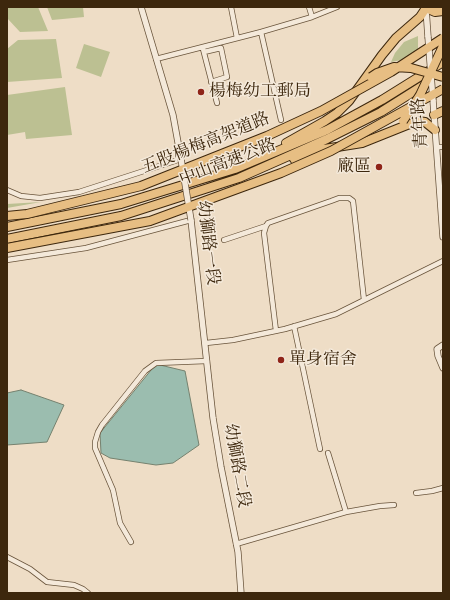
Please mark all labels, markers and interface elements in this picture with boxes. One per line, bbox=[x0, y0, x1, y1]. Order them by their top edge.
place label: 楊梅幼工郵局 bbox=[209, 82, 311, 102]
marker: 楊梅幼工郵局 bbox=[196, 87, 206, 97]
street label: 青年路 bbox=[409, 97, 433, 149]
street label: 五股楊梅高架道路 bbox=[139, 109, 273, 179]
street label: 中山高速公路 bbox=[177, 135, 279, 191]
place label: 廠區 bbox=[337, 157, 371, 177]
marker: 廠區 bbox=[374, 162, 384, 172]
street label: 幼獅路一段 bbox=[192, 200, 222, 286]
place label: 單身宿舍 bbox=[289, 350, 357, 370]
marker: 單身宿舍 bbox=[276, 355, 286, 365]
street label: 幼獅路二段 bbox=[219, 422, 253, 510]

